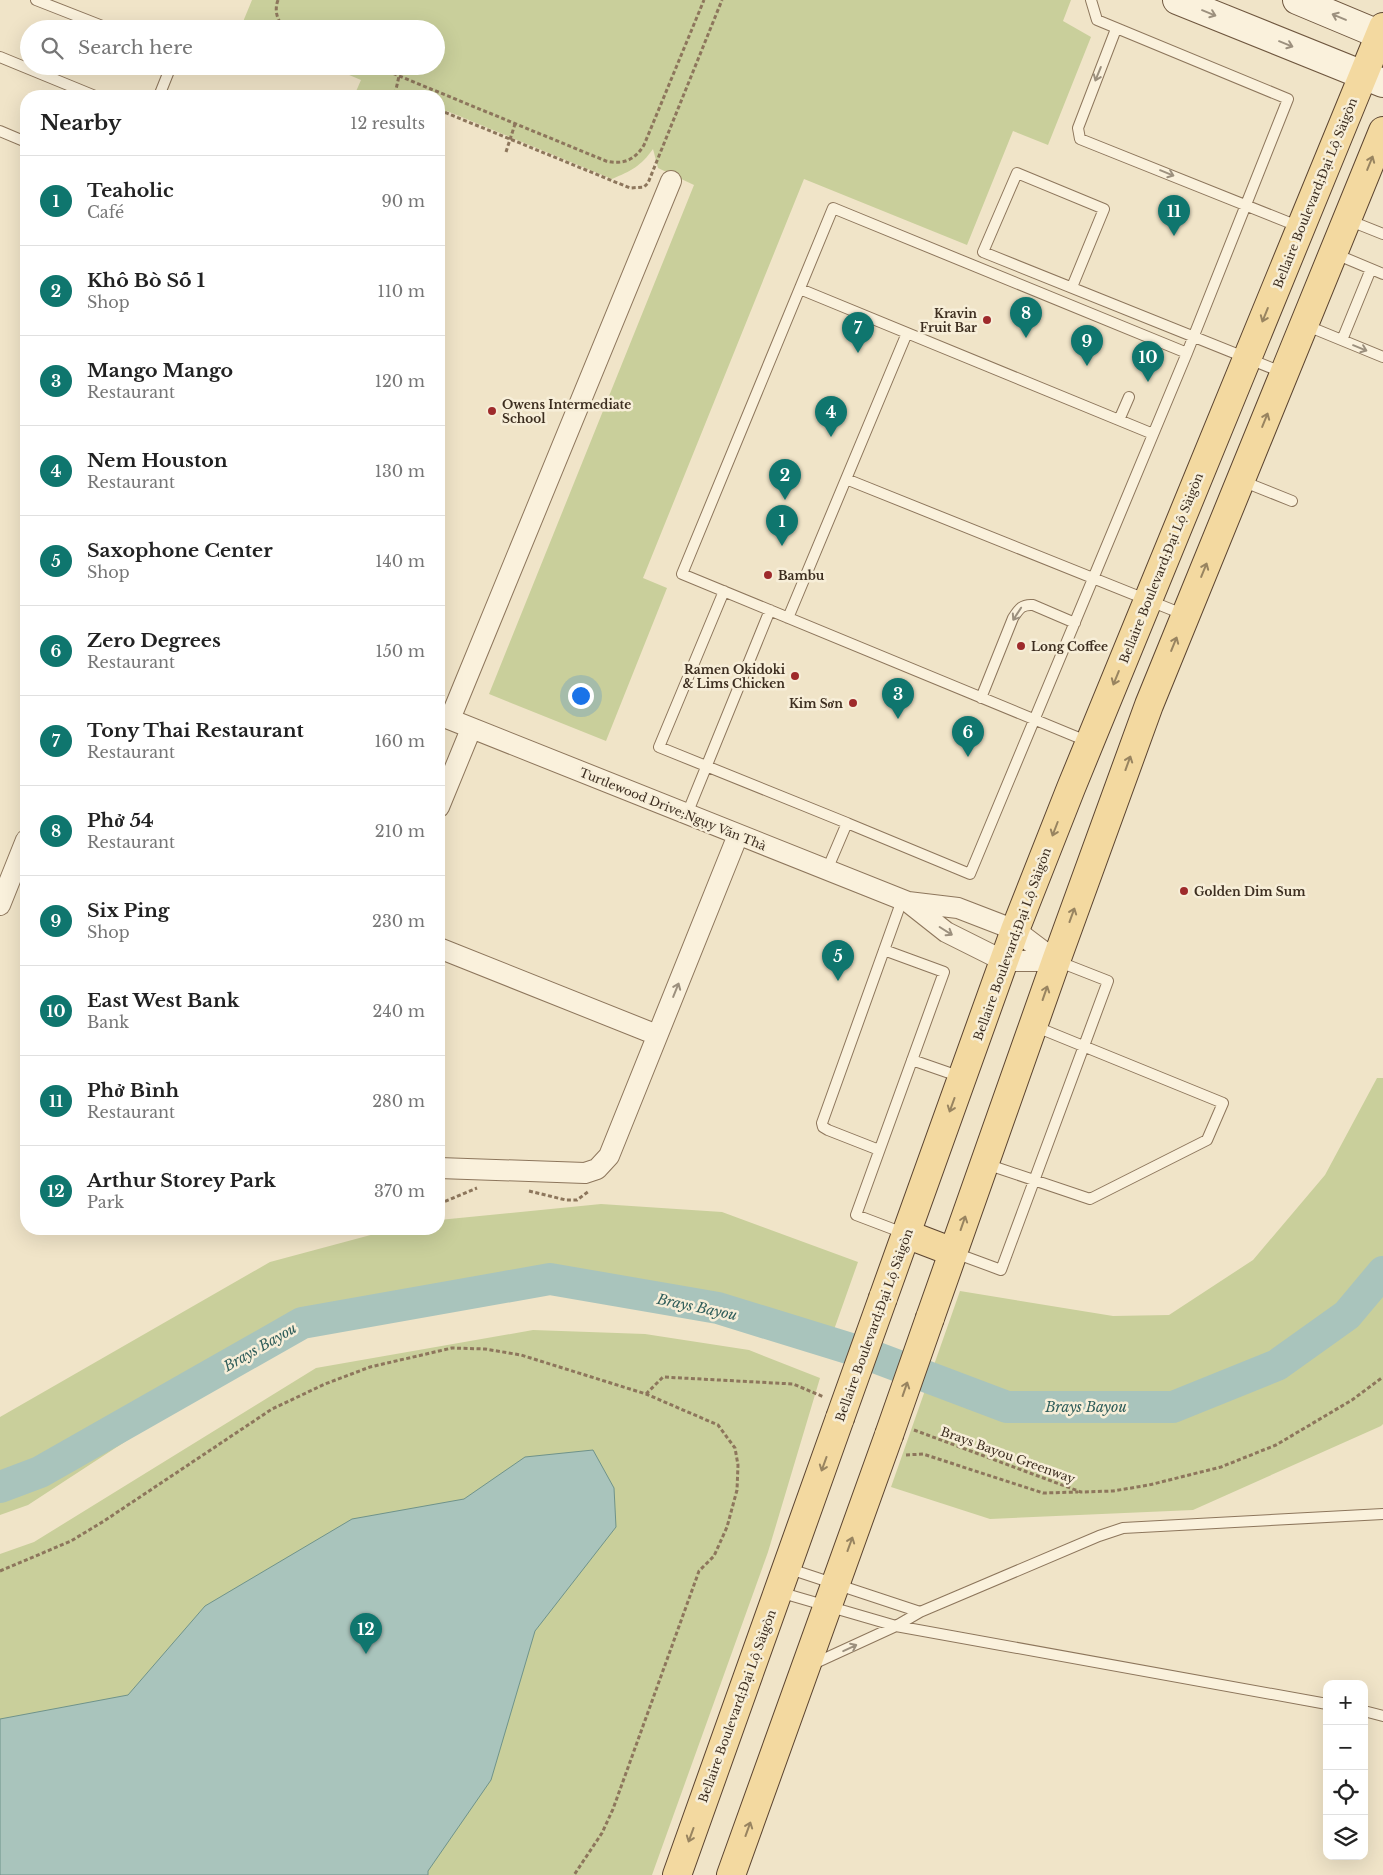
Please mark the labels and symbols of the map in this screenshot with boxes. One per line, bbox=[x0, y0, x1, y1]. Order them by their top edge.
one-way arrow bbox=[1200, 9, 1216, 18]
one-way arrow bbox=[1331, 12, 1346, 21]
one-way arrow bbox=[1278, 40, 1293, 49]
one-way arrow bbox=[1093, 66, 1103, 81]
street label: Bellaire Boulevard;Đại Lộ Sàigòn bbox=[1270, 96, 1360, 290]
one-way arrow bbox=[1366, 156, 1375, 171]
one-way arrow bbox=[1160, 170, 1175, 179]
pin: 11 bbox=[1158, 195, 1190, 236]
pin: 8 bbox=[1010, 297, 1042, 338]
place label: Kravin Fruit Bar bbox=[920, 306, 977, 335]
one-way arrow bbox=[1260, 307, 1269, 322]
pin: 7 bbox=[842, 312, 874, 353]
marker: Kravin Fruit Bar bbox=[981, 314, 993, 326]
pin: 9 bbox=[1071, 325, 1103, 366]
pin: 10 bbox=[1132, 341, 1164, 382]
one-way arrow bbox=[1352, 343, 1367, 353]
pin: 4 bbox=[815, 396, 847, 437]
place label: Owens Intermediate School bbox=[502, 397, 631, 426]
marker: Owens Intermediate School bbox=[486, 405, 498, 417]
one-way arrow bbox=[1261, 413, 1271, 428]
pin: 2 bbox=[769, 459, 801, 500]
street label: Bellaire Boulevard;Đại Lộ Sàigòn bbox=[1116, 471, 1206, 665]
pin: 1 bbox=[766, 505, 798, 546]
one-way arrow bbox=[1200, 563, 1209, 579]
place label: Bambu bbox=[778, 568, 825, 583]
marker: Bambu bbox=[762, 569, 774, 581]
one-way arrow bbox=[1011, 606, 1021, 620]
one-way arrow bbox=[1170, 637, 1179, 652]
place label: Long Coffee bbox=[1031, 639, 1108, 654]
marker: Long Coffee bbox=[1015, 640, 1027, 652]
place label: Ramen Okidoki & Lims Chicken bbox=[683, 662, 786, 691]
marker: Ramen Okidoki & Lims Chicken bbox=[789, 670, 801, 682]
one-way arrow bbox=[1111, 670, 1120, 685]
pin: 3 bbox=[882, 678, 914, 719]
your location bbox=[568, 683, 594, 709]
place label: Kim Sơn bbox=[789, 696, 843, 711]
marker: Kim Sơn bbox=[847, 697, 859, 709]
pin: 6 bbox=[952, 716, 984, 757]
one-way arrow bbox=[1124, 755, 1133, 771]
street label: Turtlewood Drive;Ngụy Văn Thà bbox=[577, 765, 769, 854]
one-way arrow bbox=[1050, 820, 1059, 836]
street label: Bellaire Boulevard;Đại Lộ Sàigòn bbox=[970, 846, 1054, 1042]
place label: Golden Dim Sum bbox=[1194, 884, 1306, 899]
marker: Golden Dim Sum bbox=[1178, 885, 1190, 897]
one-way arrow bbox=[1068, 908, 1077, 923]
one-way arrow bbox=[939, 927, 953, 937]
pin: 5 bbox=[822, 940, 854, 981]
one-way arrow bbox=[671, 983, 681, 998]
one-way arrow bbox=[1040, 985, 1050, 1001]
one-way arrow bbox=[947, 1097, 956, 1113]
one-way arrow bbox=[959, 1215, 969, 1231]
street label: Bellaire Boulevard;Đại Lộ Sàigòn bbox=[832, 1227, 916, 1423]
water label: Brays Bayou bbox=[654, 1290, 739, 1324]
water label: Brays Bayou bbox=[219, 1319, 300, 1376]
one-way arrow bbox=[901, 1382, 910, 1397]
water label: Brays Bayou bbox=[1044, 1398, 1127, 1416]
street label: Brays Bayou Greenway bbox=[939, 1424, 1078, 1486]
one-way arrow bbox=[819, 1456, 828, 1471]
one-way arrow bbox=[846, 1537, 855, 1553]
street label: Bellaire Boulevard;Đại Lộ Sàigòn bbox=[695, 1608, 779, 1804]
pin: 12 bbox=[350, 1613, 382, 1654]
one-way arrow bbox=[842, 1642, 857, 1652]
one-way arrow bbox=[744, 1822, 753, 1837]
one-way arrow bbox=[686, 1827, 696, 1843]

